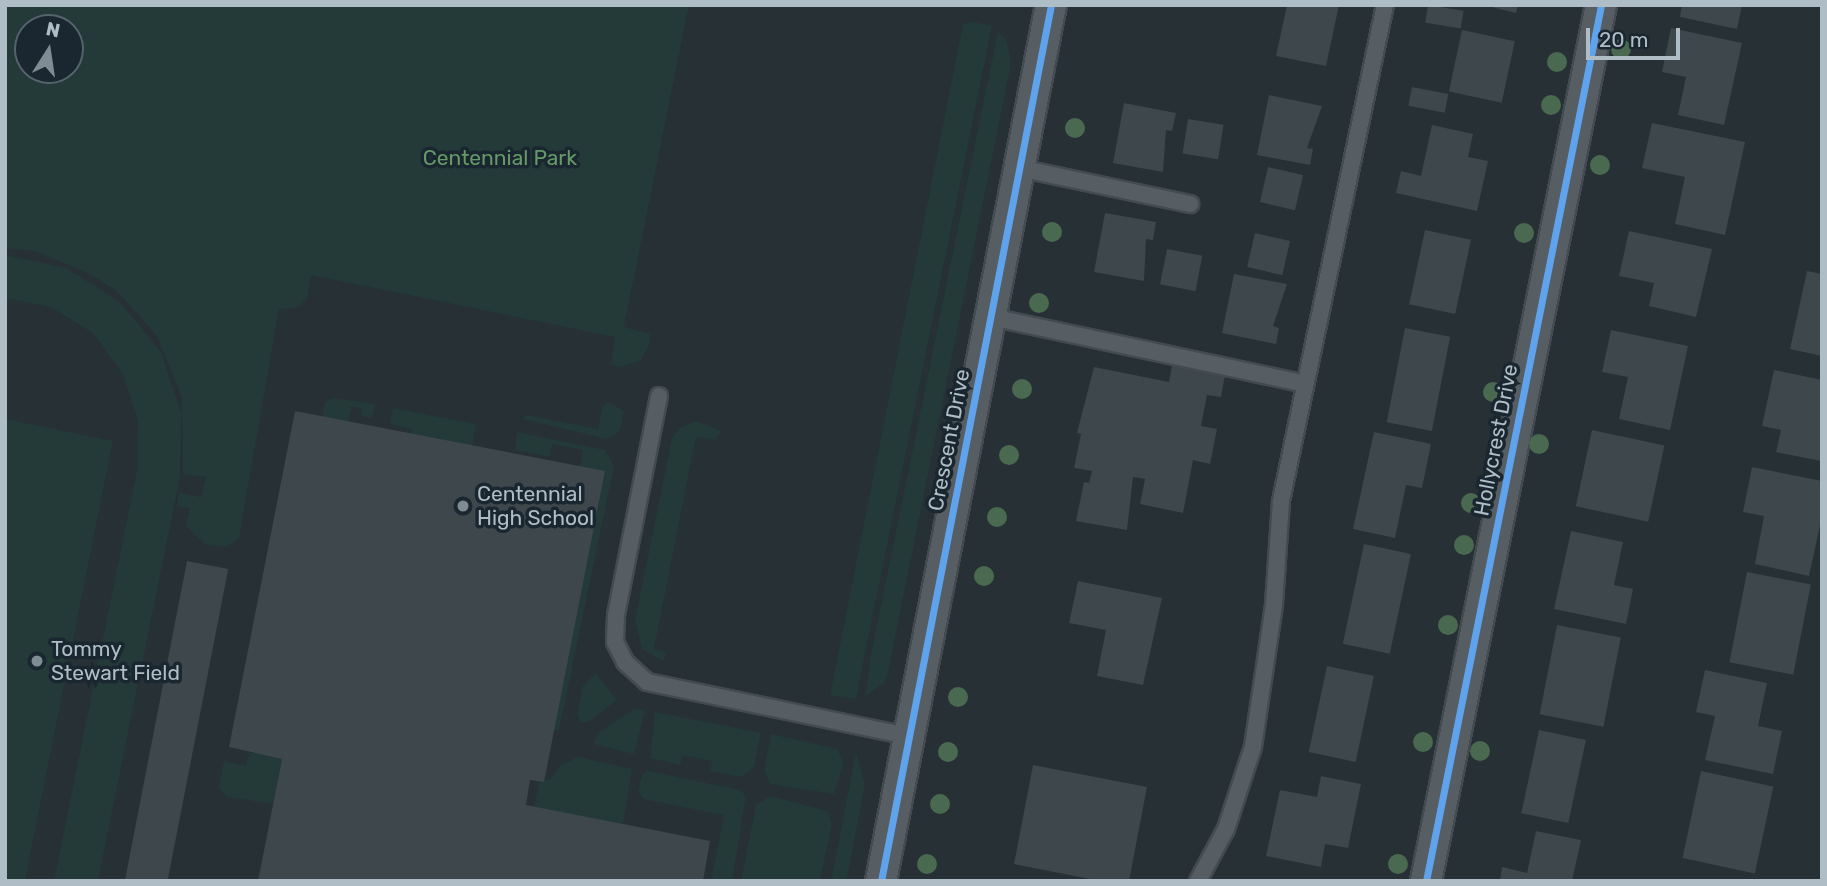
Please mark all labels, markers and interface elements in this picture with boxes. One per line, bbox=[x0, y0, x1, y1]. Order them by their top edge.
north arrow bbox=[14, 14, 84, 84]
scale bar bbox=[1589, 14, 1684, 58]
text: N bbox=[44, 17, 62, 43]
text: 20 m bbox=[1599, 27, 1648, 52]
park label: Centennial Park bbox=[423, 145, 577, 171]
street label: Hollycrest Drive bbox=[1469, 362, 1523, 518]
street label: Crescent Drive bbox=[923, 367, 975, 513]
place label: Centennial High School bbox=[477, 481, 594, 531]
marker: Centennial High School bbox=[455, 498, 471, 514]
place label: Tommy Stewart Field bbox=[51, 636, 180, 686]
marker: Tommy Stewart Field bbox=[29, 653, 45, 669]

